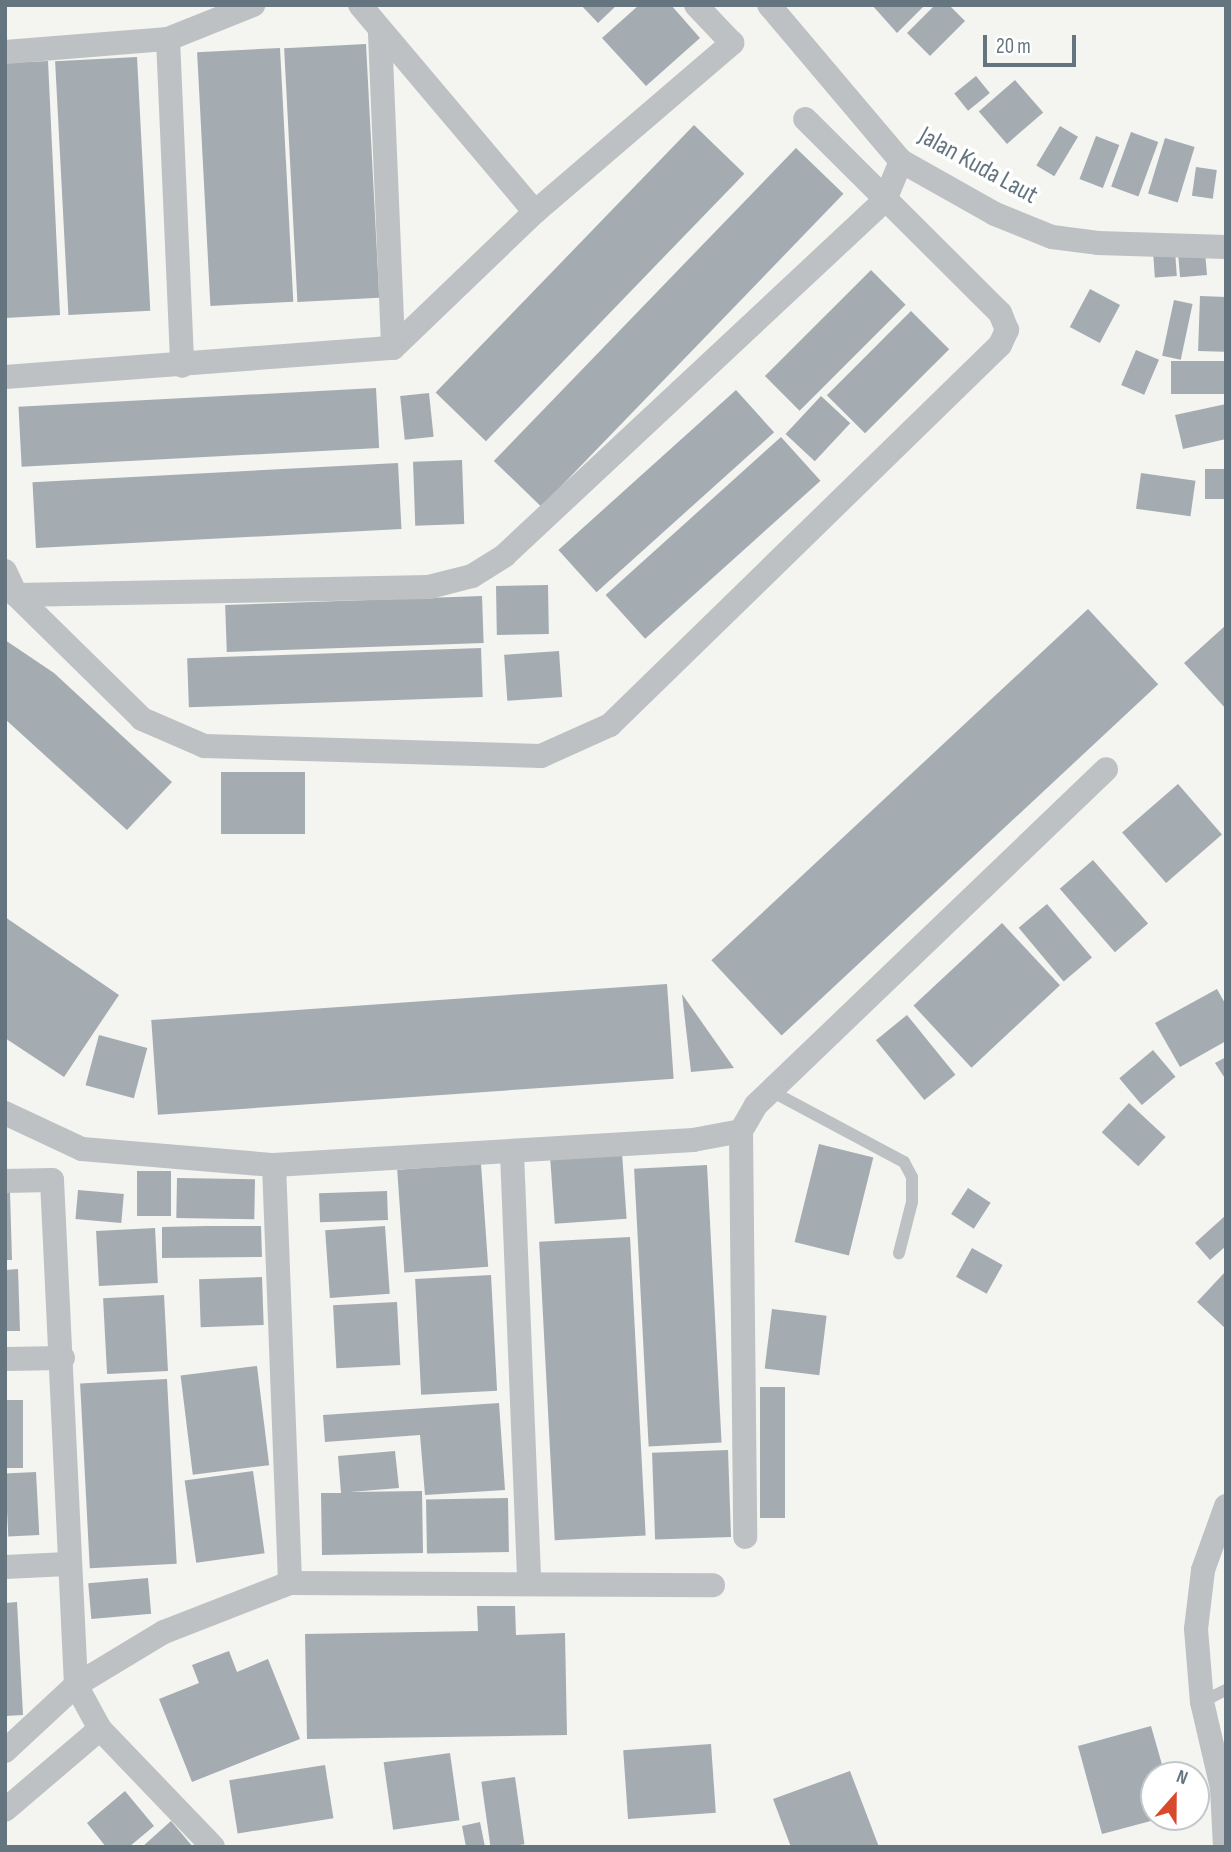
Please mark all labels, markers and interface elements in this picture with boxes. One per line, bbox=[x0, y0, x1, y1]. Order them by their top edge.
scale bar bbox=[986, 21, 1079, 65]
text: 20 m bbox=[996, 34, 1031, 59]
street label: Jalan Kuda Laut bbox=[913, 121, 1043, 211]
north arrow bbox=[1140, 1761, 1210, 1831]
text: N bbox=[1173, 1765, 1191, 1790]

